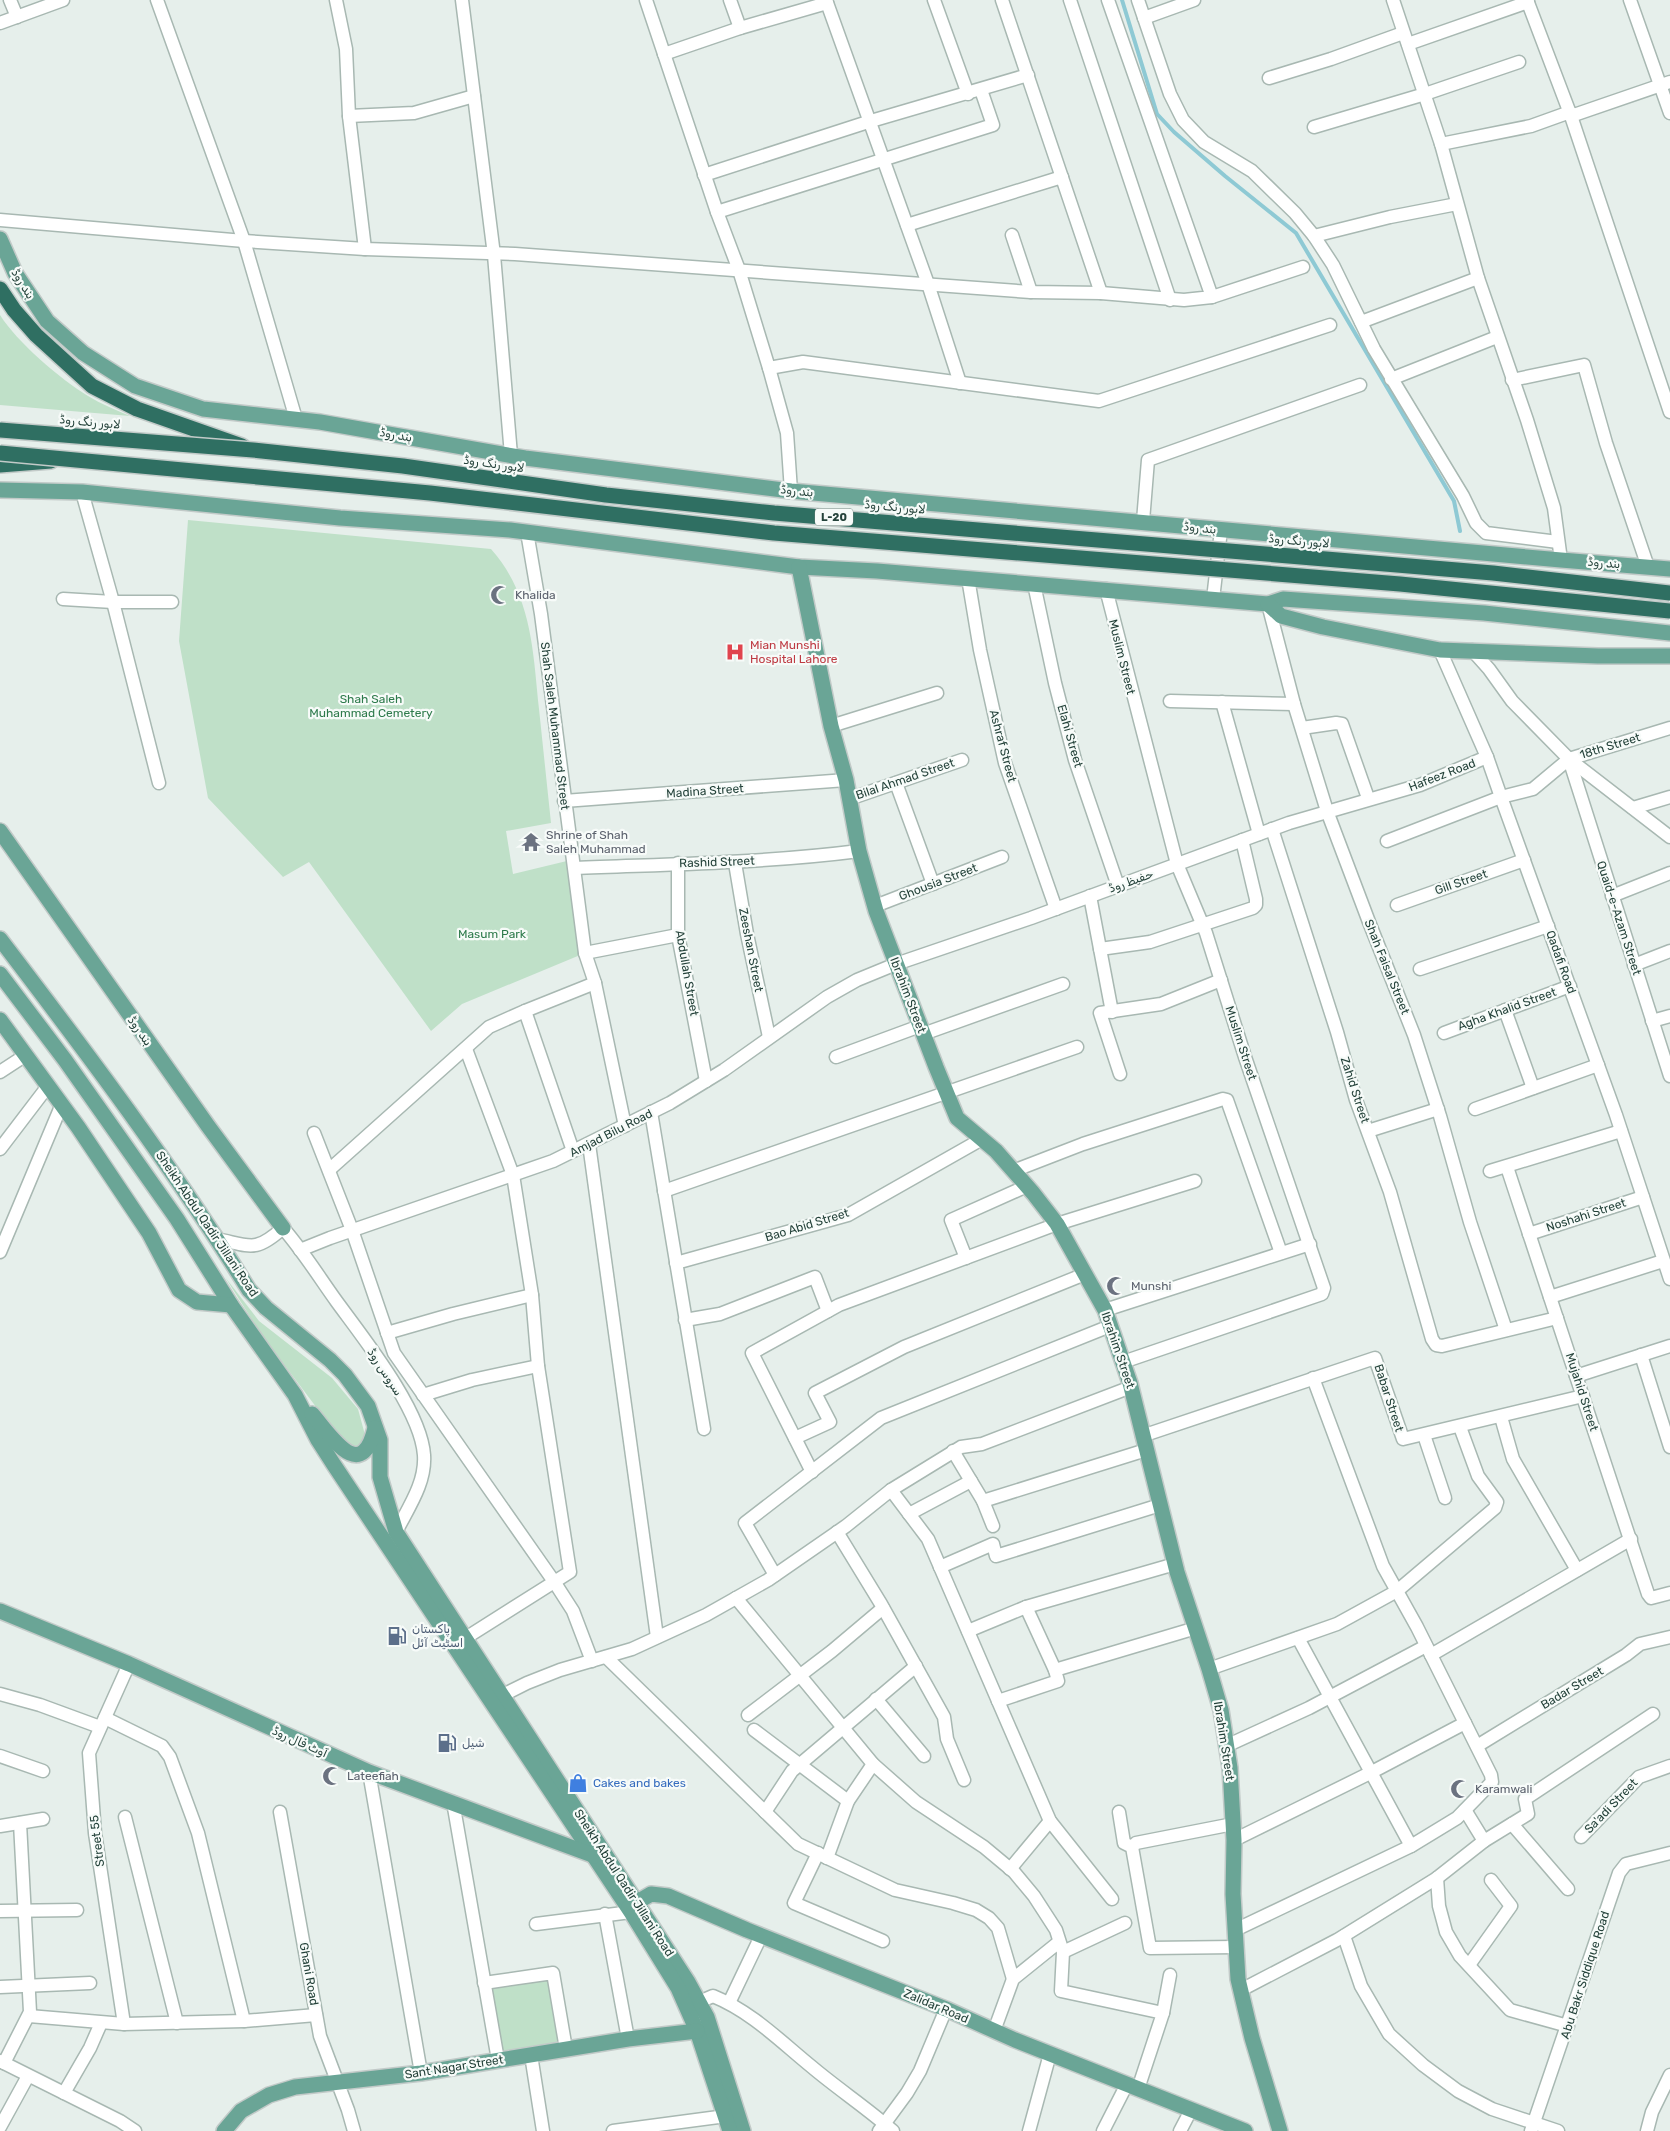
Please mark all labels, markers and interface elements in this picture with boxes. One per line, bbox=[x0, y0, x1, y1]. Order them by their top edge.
street label: بند روڈ bbox=[8, 266, 38, 302]
street label: لاہور رنگ روڈ bbox=[59, 412, 121, 433]
street label: بند روڈ bbox=[378, 425, 413, 446]
street label: لاہور رنگ روڈ bbox=[463, 453, 525, 476]
street label: بند روڈ bbox=[780, 482, 814, 501]
street label: لاہور رنگ روڈ bbox=[864, 497, 926, 518]
road number: L-20 bbox=[815, 508, 853, 526]
street label: بند روڈ bbox=[1183, 519, 1217, 538]
street label: لاہور رنگ روڈ bbox=[1268, 531, 1330, 552]
street label: بند روڈ bbox=[1587, 555, 1621, 572]
mosque icon: Khalida bbox=[489, 584, 511, 606]
place label: Khalida bbox=[515, 588, 556, 602]
street label: Muslim Street bbox=[1106, 618, 1138, 696]
place label: Mian Munshi Hospital Lahore bbox=[750, 638, 838, 666]
street label: Shah Saleh Muhammad Street bbox=[538, 641, 572, 811]
hospital icon: Mian Munshi Hospital Lahore bbox=[724, 641, 746, 663]
park label: Shah Saleh Muhammad Cemetery bbox=[309, 692, 433, 720]
street label: Elahi Street bbox=[1054, 703, 1086, 769]
street label: Ashraf Street bbox=[987, 708, 1019, 784]
street label: 18th Street bbox=[1578, 730, 1642, 762]
street label: Bilal Ahmad Street bbox=[854, 755, 956, 802]
street label: Hafeez Road bbox=[1407, 756, 1477, 794]
street label: Madina Street bbox=[666, 781, 745, 801]
place label: Shrine of Shah Saleh Muhammad bbox=[546, 828, 646, 856]
temple icon: Shrine of Shah Saleh Muhammad bbox=[520, 831, 542, 853]
street label: Rashid Street bbox=[679, 854, 755, 870]
street label: Quaid-e-Azam Street bbox=[1594, 859, 1644, 977]
street label: Ghousia Street bbox=[897, 861, 979, 903]
street label: حفیظ روڈ bbox=[1107, 866, 1156, 896]
street label: Gill Street bbox=[1433, 866, 1489, 897]
street label: Zeeshan Street bbox=[736, 907, 766, 994]
street label: Shah Faisal Street bbox=[1362, 917, 1413, 1017]
park label: Masum Park bbox=[458, 927, 527, 941]
street label: Qadafi Road bbox=[1543, 928, 1579, 996]
street label: Abdullah Street bbox=[673, 929, 701, 1017]
street label: Ibrahim Street bbox=[887, 955, 929, 1035]
street label: Agha Khalid Street bbox=[1456, 985, 1558, 1033]
street label: Muslim Street bbox=[1222, 1004, 1260, 1082]
street label: بند روڈ bbox=[124, 1014, 155, 1049]
street label: Zahid Street bbox=[1338, 1055, 1372, 1125]
street label: Amjad Bilu Road bbox=[567, 1106, 655, 1160]
street label: Sheikh Abdul Qadir Jillani Road bbox=[153, 1149, 261, 1299]
street label: Noshahi Street bbox=[1544, 1195, 1628, 1235]
street label: Bao Abid Street bbox=[763, 1205, 851, 1244]
mosque icon: Munshi bbox=[1105, 1275, 1127, 1297]
place label: Munshi bbox=[1131, 1279, 1171, 1293]
street label: Ibrahim Street bbox=[1098, 1310, 1138, 1390]
street label: سروس روڈ bbox=[364, 1346, 406, 1399]
street label: Mujahid Street bbox=[1563, 1351, 1601, 1433]
street label: Babar Street bbox=[1371, 1362, 1407, 1434]
place label: پاکستان اسٹیٹ آئل bbox=[412, 1622, 463, 1650]
fuel station icon: پاکستان اسٹیٹ آئل bbox=[386, 1625, 408, 1647]
street label: Badar Street bbox=[1538, 1664, 1606, 1712]
street label: Ibrahim Street bbox=[1211, 1700, 1237, 1782]
street label: آوٹ فال روڈ bbox=[270, 1724, 330, 1762]
fuel station icon: شیل bbox=[436, 1732, 458, 1754]
place label: شیل bbox=[462, 1736, 485, 1750]
mosque icon: Lateefiah bbox=[321, 1765, 343, 1787]
place label: Lateefiah bbox=[347, 1769, 399, 1783]
shop icon: Cakes and bakes bbox=[567, 1772, 589, 1794]
place label: Cakes and bakes bbox=[593, 1776, 686, 1790]
street label: Sa'adi Street bbox=[1582, 1776, 1641, 1836]
mosque icon: Karamwali bbox=[1449, 1778, 1471, 1800]
place label: Karamwali bbox=[1475, 1782, 1532, 1796]
street label: Sheikh Abdul Qadir Jillani Road bbox=[571, 1807, 677, 1959]
street label: Street 55 bbox=[87, 1814, 107, 1868]
street label: Abu Bakr Siddique Road bbox=[1558, 1909, 1612, 2041]
street label: Ghani Road bbox=[297, 1941, 321, 2007]
street label: Zalidar Road bbox=[901, 1986, 971, 2026]
street label: Sant Nagar Street bbox=[404, 2052, 505, 2082]

